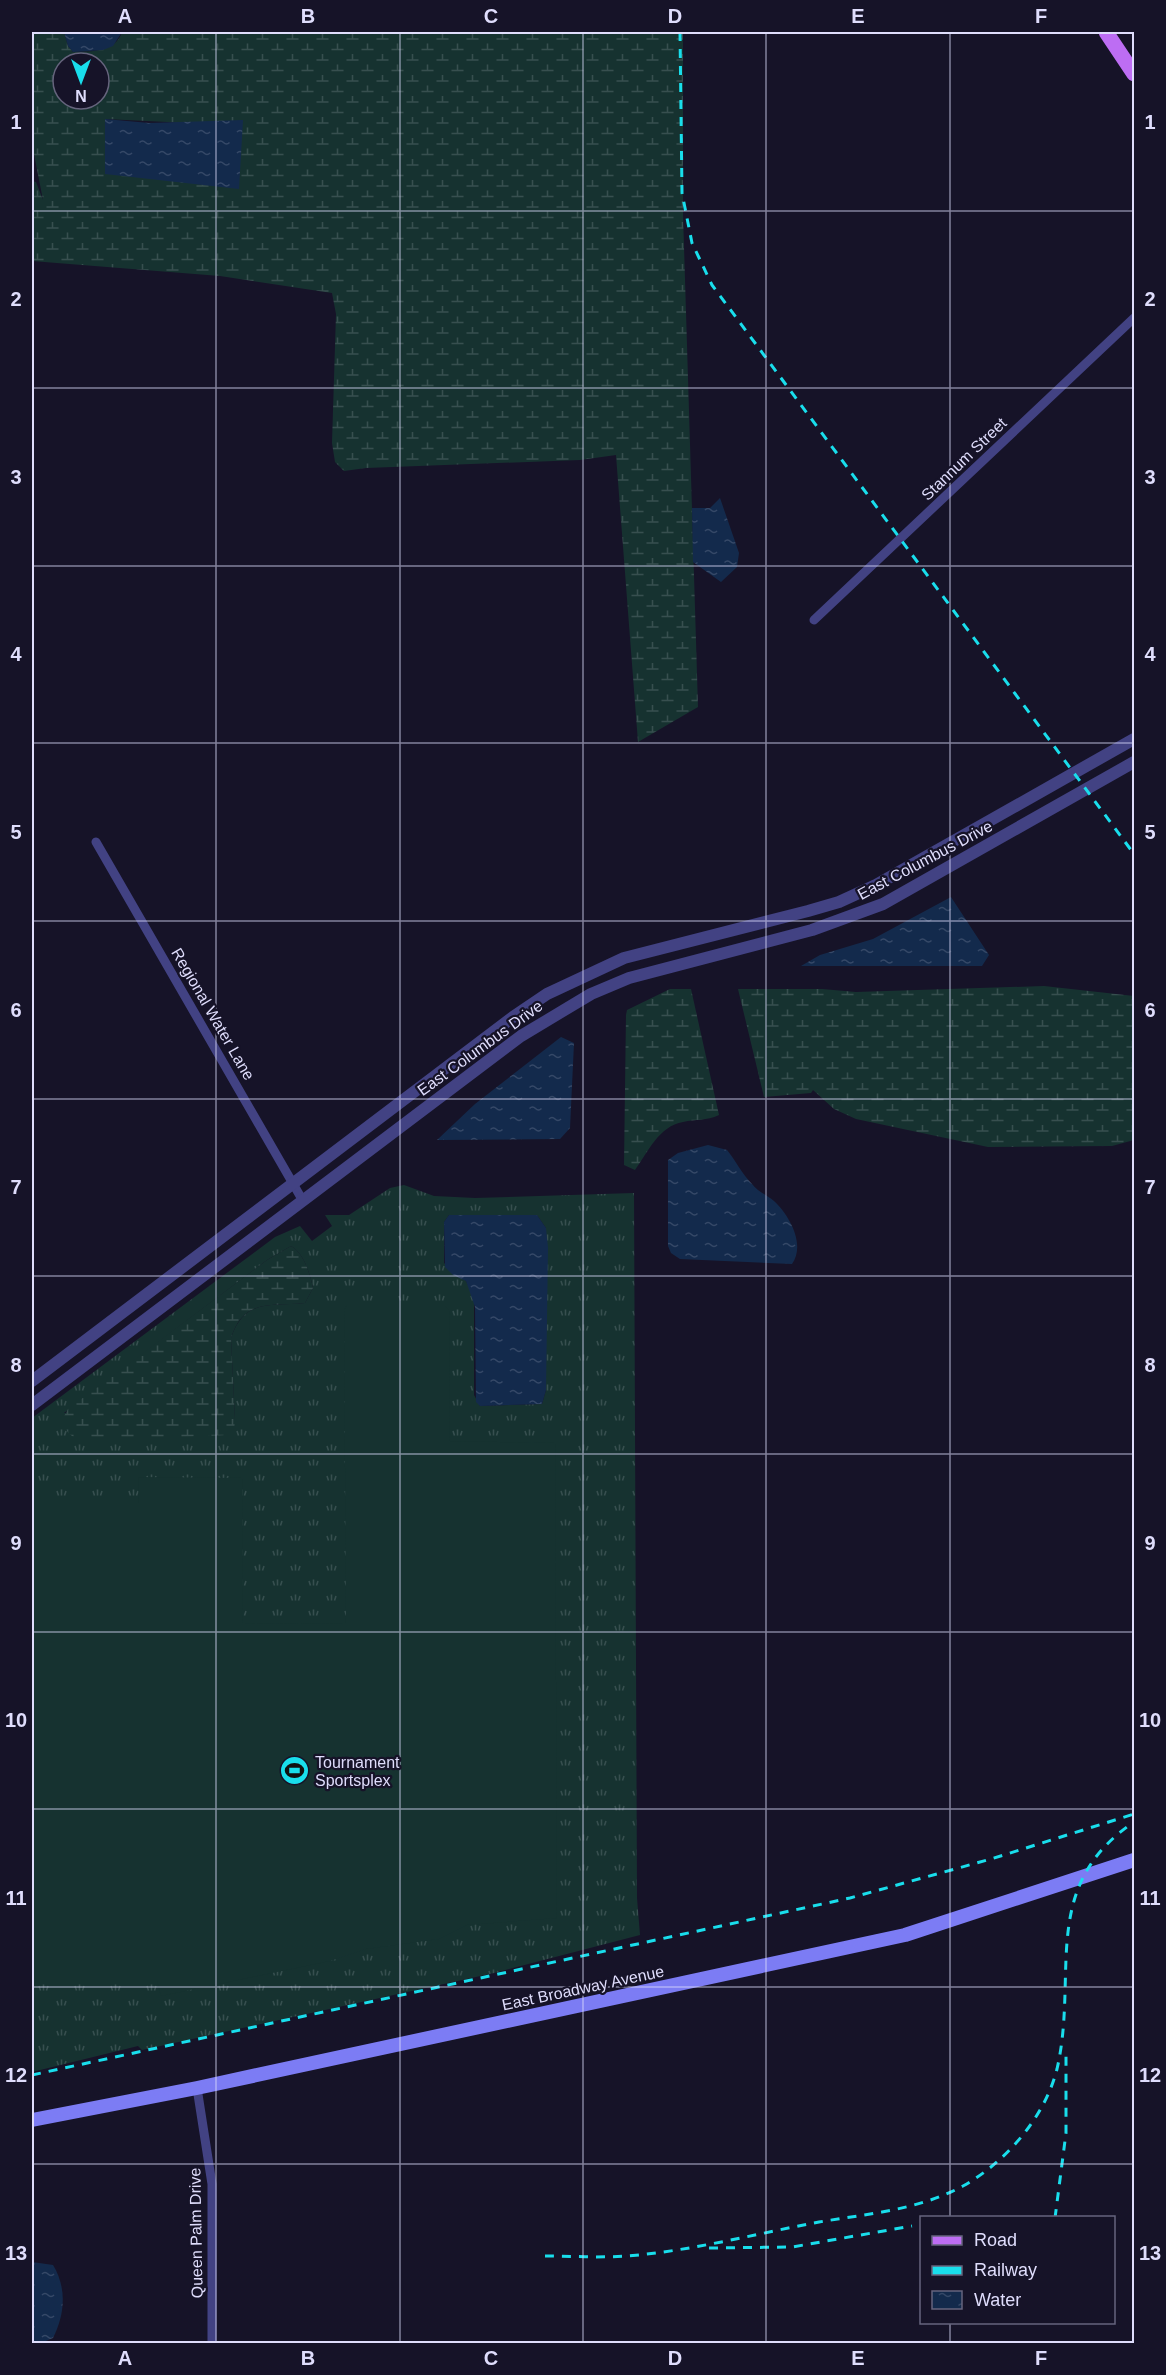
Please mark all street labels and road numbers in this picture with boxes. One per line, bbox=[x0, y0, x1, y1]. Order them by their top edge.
street label: Stannum Street bbox=[918, 414, 1010, 504]
street label: East Columbus Drive bbox=[855, 817, 995, 903]
street label: Regional Water Lane bbox=[168, 945, 258, 1083]
street label: East Columbus Drive bbox=[414, 997, 546, 1099]
street label: East Broadway Avenue bbox=[500, 1962, 666, 2013]
street label: Queen Palm Drive bbox=[186, 2167, 206, 2298]

